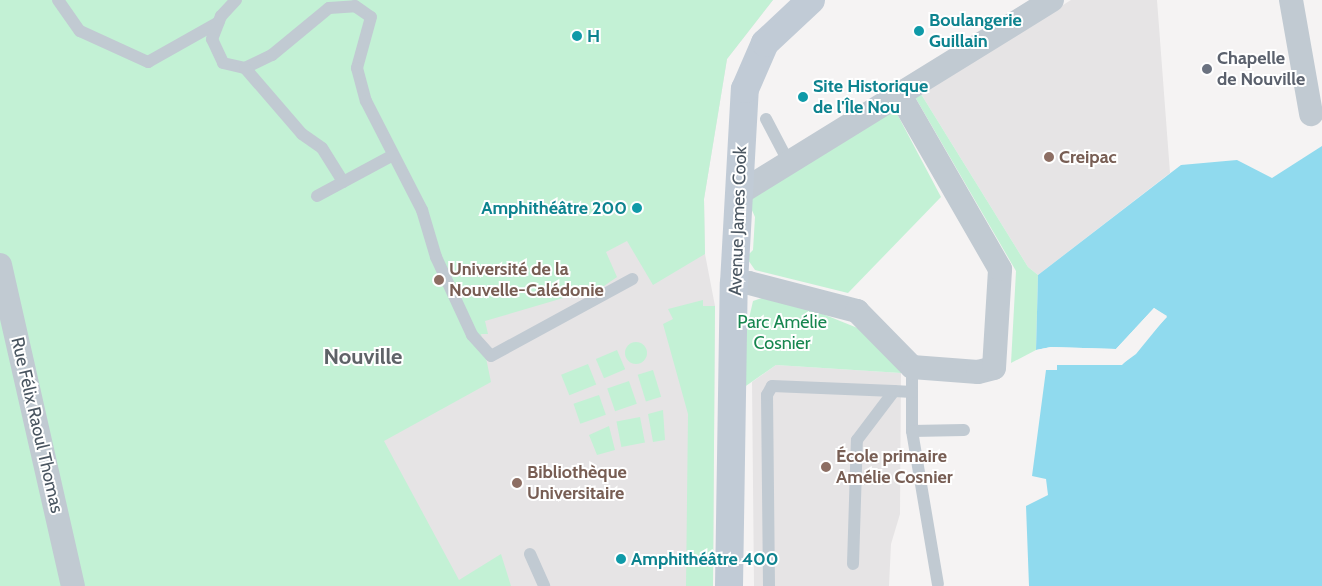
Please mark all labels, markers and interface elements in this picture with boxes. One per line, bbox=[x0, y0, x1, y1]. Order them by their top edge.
place label: Boulangerie Guillain bbox=[929, 10, 1022, 52]
place label: H bbox=[587, 25, 600, 47]
marker: Boulangerie Guillain bbox=[913, 25, 925, 37]
marker: H bbox=[571, 30, 583, 42]
place label: Chapelle de Nouville bbox=[1217, 48, 1305, 90]
marker: Chapelle de Nouville bbox=[1201, 63, 1213, 75]
place label: Site Historique de l'Île Nou bbox=[813, 76, 928, 118]
marker: Site Historique de l'Île Nou bbox=[797, 91, 809, 103]
street label: Avenue James Cook bbox=[725, 146, 751, 296]
place label: Creipac bbox=[1059, 146, 1117, 168]
marker: Creipac bbox=[1043, 151, 1055, 163]
place label: Amphithéâtre 200 bbox=[481, 197, 627, 219]
marker: Amphithéâtre 200 bbox=[631, 202, 643, 214]
place label: Université de la Nouvelle-Calédonie bbox=[449, 259, 604, 302]
marker: Université de la Nouvelle-Calédonie bbox=[433, 274, 445, 286]
park label: Parc Amélie Cosnier bbox=[737, 312, 827, 354]
street label: Rue Félix Raoul Thomas bbox=[6, 335, 68, 515]
district label: Nouville bbox=[324, 344, 402, 370]
place label: École primaire Amélie Cosnier bbox=[836, 446, 953, 488]
marker: École primaire Amélie Cosnier bbox=[820, 461, 832, 473]
place label: Bibliothèque Universitaire bbox=[527, 462, 627, 504]
marker: Bibliothèque Universitaire bbox=[511, 477, 523, 489]
place label: Amphithéâtre 400 bbox=[631, 548, 779, 570]
marker: Amphithéâtre 400 bbox=[615, 553, 627, 565]

